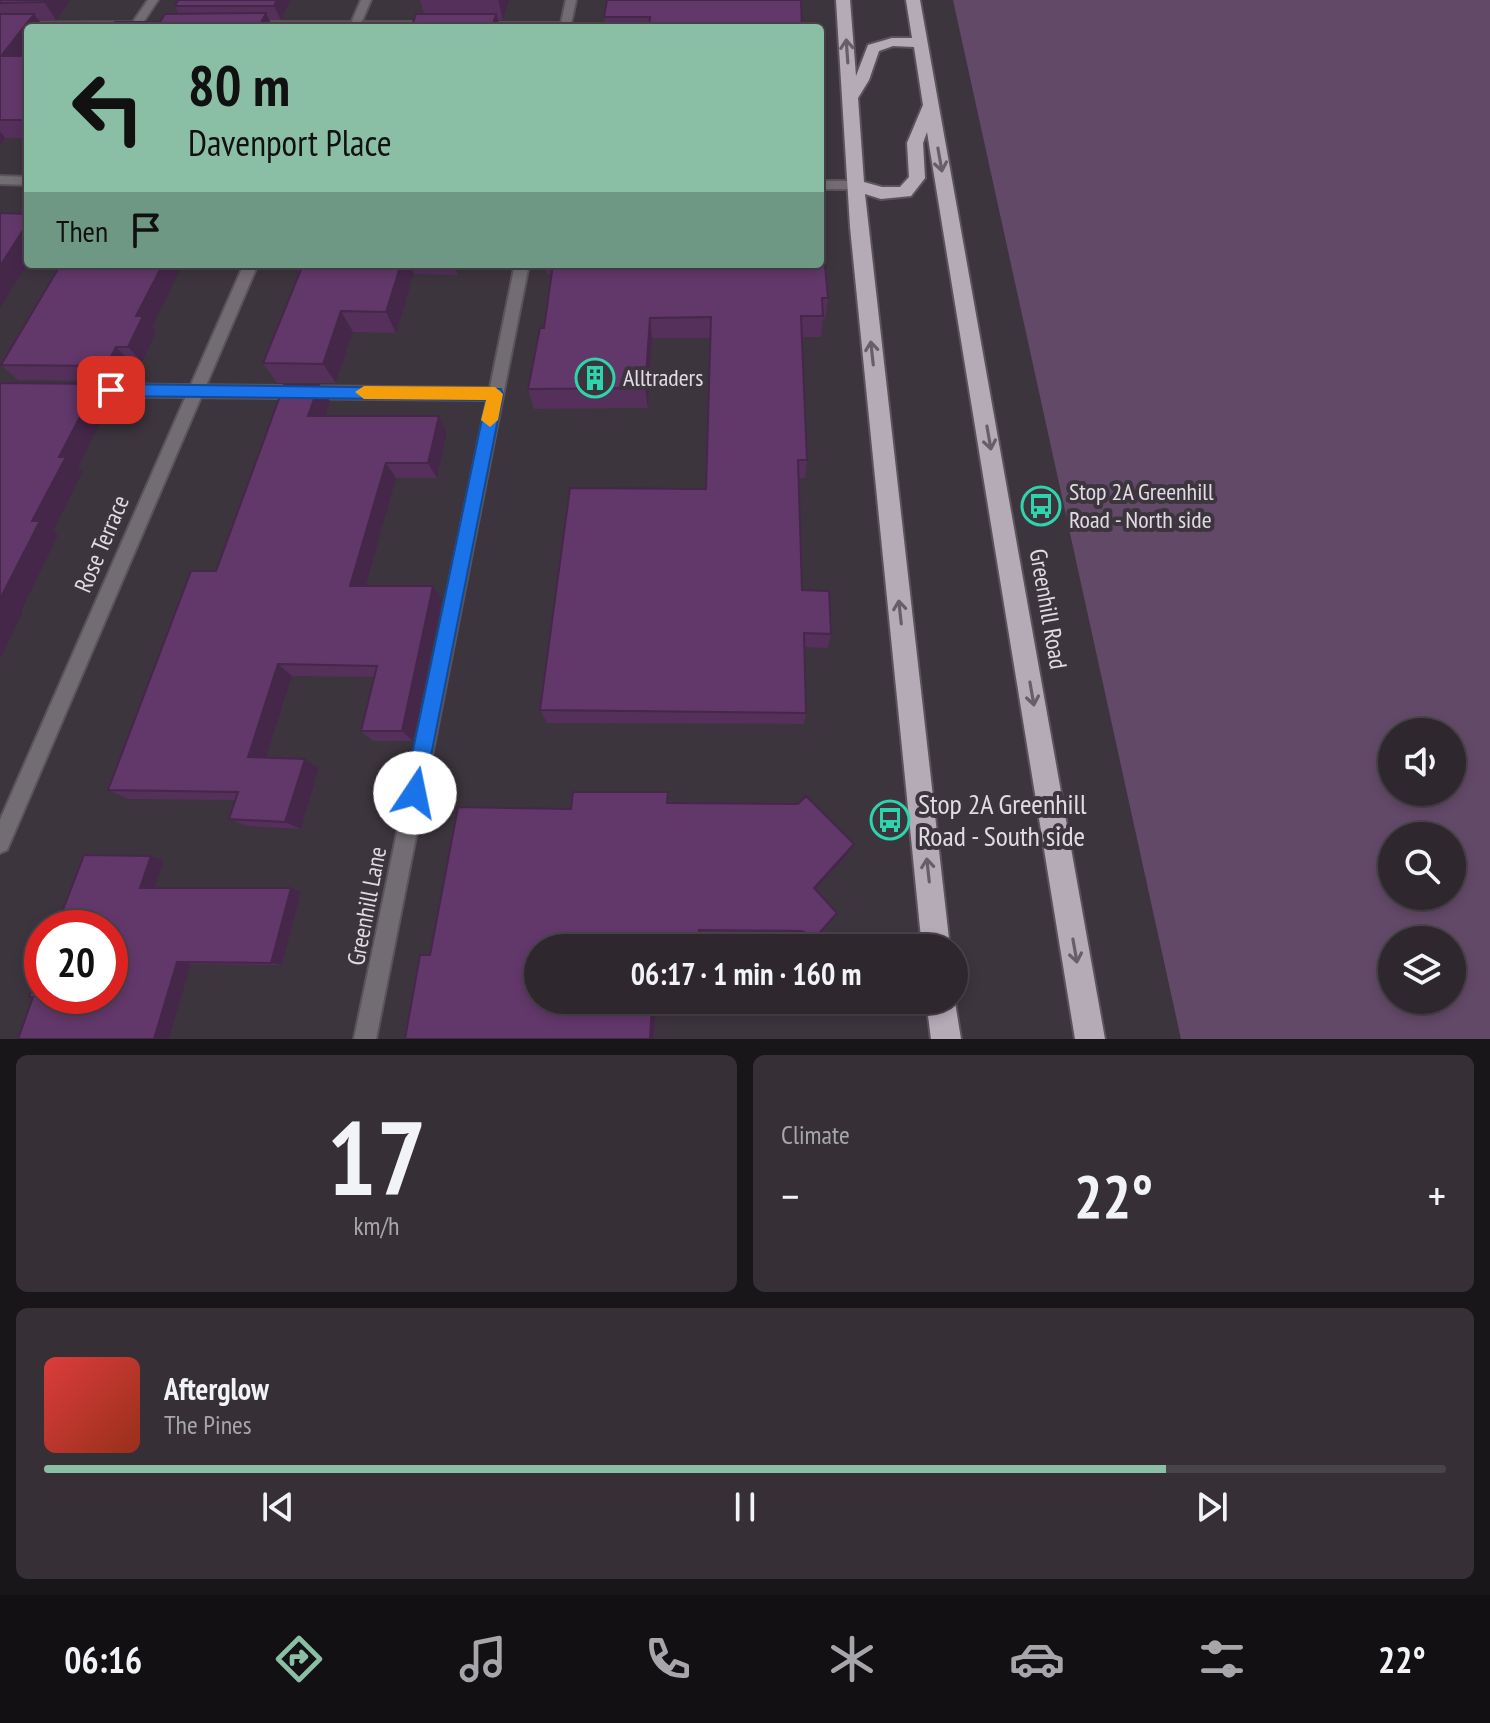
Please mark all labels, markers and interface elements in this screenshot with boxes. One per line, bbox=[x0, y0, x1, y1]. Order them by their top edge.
one-way arrow bbox=[839, 38, 854, 65]
text: 80 m bbox=[188, 49, 290, 121]
icon: left bbox=[56, 56, 160, 160]
text: Davenport Place bbox=[188, 119, 392, 166]
one-way arrow bbox=[933, 147, 948, 172]
icon: arrive bbox=[124, 208, 168, 252]
text: Then bbox=[56, 211, 108, 250]
one-way arrow bbox=[865, 340, 880, 367]
pin bbox=[77, 356, 145, 424]
building icon: Alltraders bbox=[574, 357, 616, 399]
place label: Alltraders bbox=[623, 362, 703, 393]
icon: arrive bbox=[89, 368, 133, 412]
one-way arrow bbox=[982, 425, 997, 450]
place label: Stop 2A Greenhill Road - North side bbox=[1069, 476, 1214, 535]
bus stop icon: Stop 2A Greenhill Road - North side bbox=[1020, 485, 1062, 527]
street label: Rose Terrace bbox=[67, 491, 136, 597]
street label: Greenhill Road bbox=[1023, 546, 1074, 671]
one-way arrow bbox=[893, 599, 908, 626]
one-way arrow bbox=[1025, 681, 1040, 707]
map controls bbox=[1378, 718, 1466, 1014]
button: sound bbox=[1378, 718, 1466, 806]
position arrow bbox=[373, 751, 457, 835]
place label: Stop 2A Greenhill Road - South side bbox=[918, 785, 1087, 854]
bus stop icon: Stop 2A Greenhill Road - South side bbox=[869, 799, 911, 841]
button: search bbox=[1378, 822, 1466, 910]
street label: Greenhill Lane bbox=[340, 844, 393, 968]
one-way arrow bbox=[920, 858, 935, 884]
speed limit sign: 20 bbox=[24, 910, 128, 1014]
button: layers bbox=[1378, 926, 1466, 1014]
one-way arrow bbox=[1068, 938, 1083, 963]
text: 06:17 · 1 min · 160 m bbox=[631, 954, 861, 993]
text: 17 bbox=[327, 1089, 426, 1224]
text: Climate bbox=[781, 1118, 850, 1151]
text: 22° bbox=[1074, 1157, 1153, 1235]
text: − bbox=[781, 1167, 799, 1224]
text: + bbox=[1428, 1167, 1446, 1224]
text: km/h bbox=[353, 1209, 400, 1242]
text: Afterglow bbox=[164, 1369, 269, 1408]
text: The Pines bbox=[164, 1408, 252, 1441]
icon: previous bbox=[256, 1485, 300, 1529]
icon: pause bbox=[723, 1485, 767, 1529]
icon: next bbox=[1190, 1485, 1234, 1529]
icon: directions bbox=[271, 1631, 327, 1687]
icon: music bbox=[455, 1631, 511, 1687]
icon: phone bbox=[640, 1631, 696, 1687]
icon: climate bbox=[824, 1631, 880, 1687]
icon: car bbox=[1009, 1631, 1065, 1687]
icon: filters bbox=[1194, 1631, 1250, 1687]
text: 06:16 bbox=[64, 1636, 142, 1683]
text: 22° bbox=[1378, 1636, 1426, 1683]

